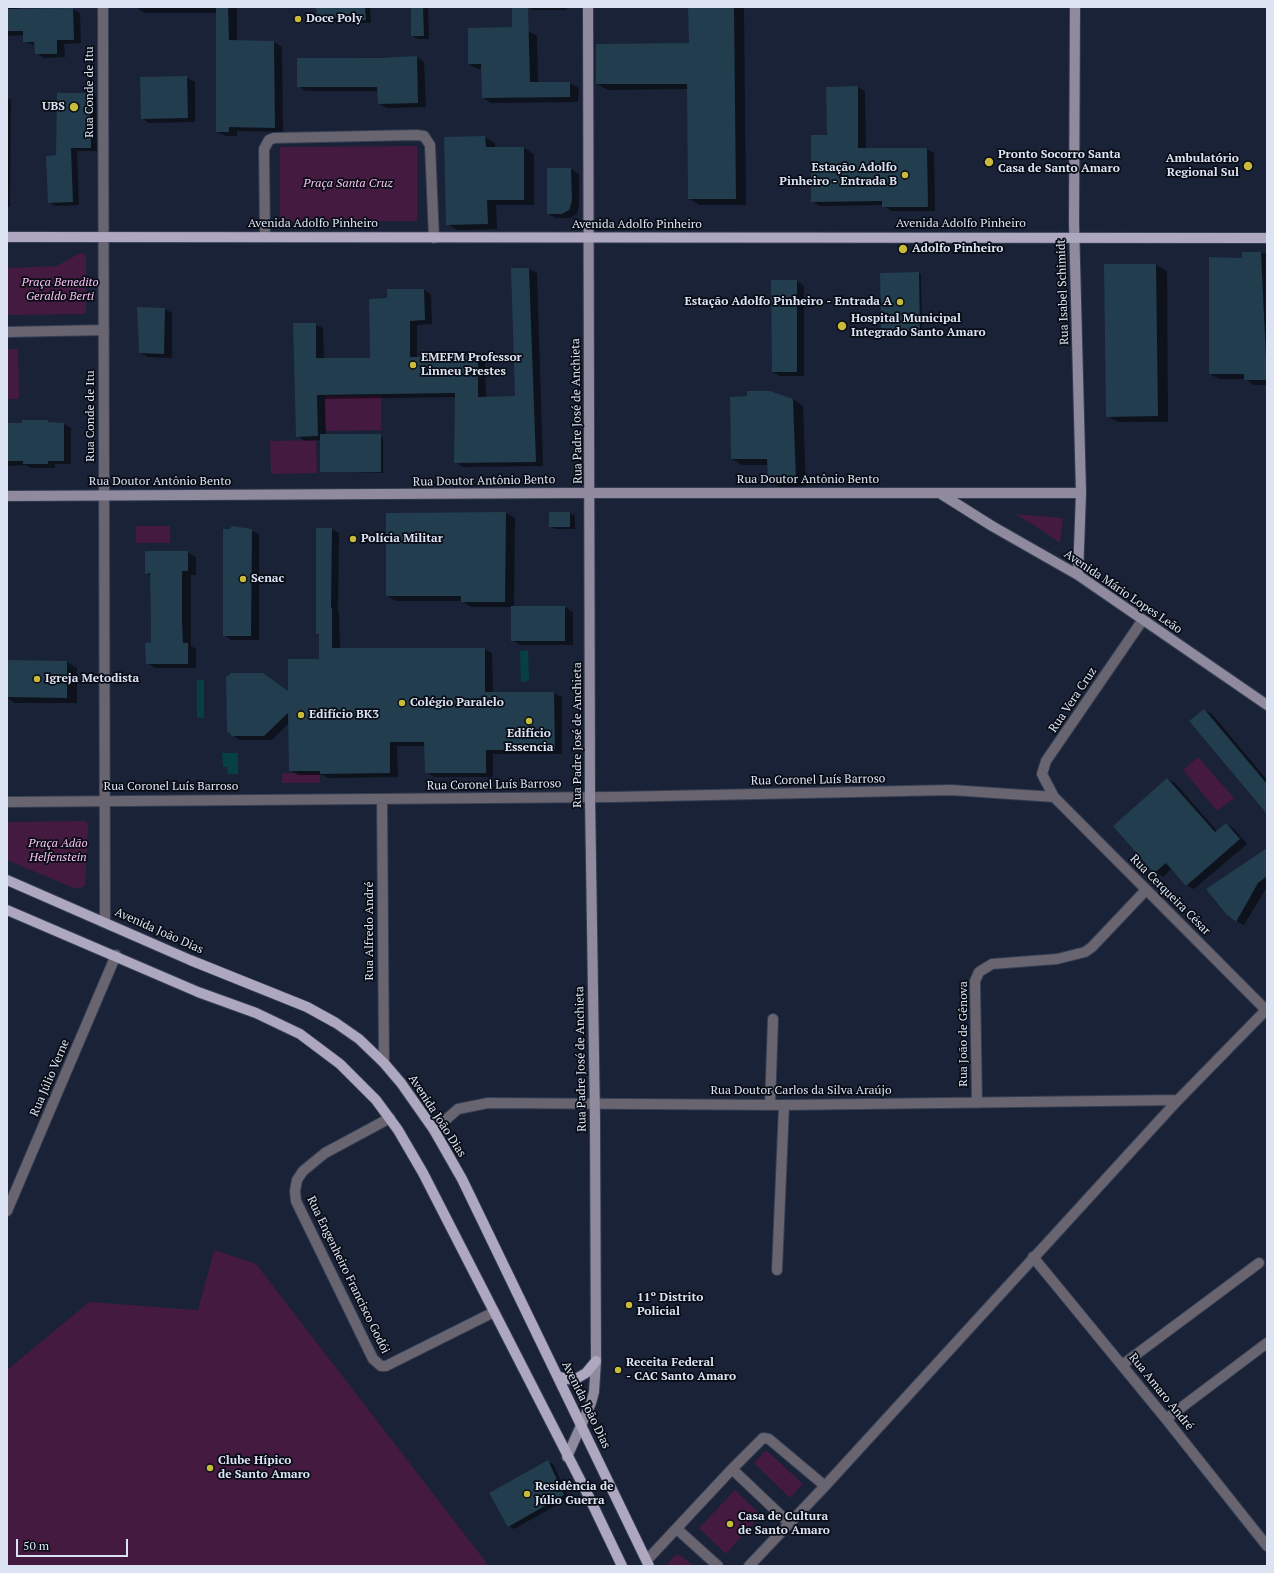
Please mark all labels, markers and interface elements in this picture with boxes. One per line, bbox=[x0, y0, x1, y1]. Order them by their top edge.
place label: Doce Poly bbox=[306, 12, 362, 26]
marker: Doce Poly bbox=[293, 14, 303, 24]
street label: Rua Conde de Itu bbox=[83, 46, 97, 138]
place label: UBS bbox=[42, 100, 65, 114]
marker: UBS bbox=[68, 101, 80, 113]
place label: Pronto Socorro Santa Casa de Santo Amaro bbox=[998, 148, 1121, 176]
place label: Ambulatório Regional Sul bbox=[1166, 152, 1239, 180]
marker: Pronto Socorro Santa Casa de Santo Amaro bbox=[983, 156, 995, 168]
marker: Ambulatório Regional Sul bbox=[1242, 160, 1254, 172]
place label: Estação Adolfo Pinheiro - Entrada B bbox=[779, 161, 897, 189]
marker: Estação Adolfo Pinheiro - Entrada B bbox=[900, 170, 910, 180]
park label: Praça Santa Cruz bbox=[303, 177, 393, 191]
street label: Avenida Adolfo Pinheiro bbox=[248, 217, 378, 231]
street label: Avenida Adolfo Pinheiro bbox=[896, 217, 1026, 231]
street label: Avenida Adolfo Pinheiro bbox=[572, 218, 702, 232]
street label: Rua Isabel Schimidt bbox=[1054, 239, 1072, 345]
place label: Adolfo Pinheiro bbox=[912, 242, 1003, 256]
marker: Adolfo Pinheiro bbox=[897, 243, 909, 255]
park label: Praça Benedito Geraldo Berti bbox=[21, 276, 99, 304]
place label: Estação Adolfo Pinheiro - Entrada A bbox=[685, 295, 892, 309]
marker: Estação Adolfo Pinheiro - Entrada A bbox=[895, 297, 905, 307]
place label: Hospital Municipal Integrado Santo Amaro bbox=[851, 312, 986, 340]
marker: Hospital Municipal Integrado Santo Amaro bbox=[836, 320, 848, 332]
street label: Rua Padre José de Anchieta bbox=[569, 338, 585, 484]
place label: EMEFM Professor Linneu Prestes bbox=[421, 351, 522, 379]
marker: EMEFM Professor Linneu Prestes bbox=[408, 360, 418, 370]
street label: Rua Conde de Itu bbox=[84, 370, 98, 462]
street label: Rua Doutor Antônio Bento bbox=[413, 473, 555, 489]
street label: Rua Doutor Antônio Bento bbox=[737, 473, 879, 487]
street label: Rua Doutor Antônio Bento bbox=[89, 475, 231, 489]
place label: Polícia Militar bbox=[361, 532, 443, 546]
marker: Polícia Militar bbox=[348, 534, 358, 544]
street label: Avenida Mário Lopes Leão bbox=[1061, 547, 1185, 637]
place label: Senac bbox=[251, 572, 284, 586]
marker: Senac bbox=[238, 574, 248, 584]
street label: Rua Padre José de Anchieta bbox=[571, 662, 585, 808]
street label: Rua Vera Cruz bbox=[1046, 665, 1100, 735]
place label: Igreja Metodista bbox=[45, 672, 139, 686]
marker: Igreja Metodista bbox=[32, 674, 42, 684]
place label: Colégio Paralelo bbox=[410, 696, 504, 710]
marker: Colégio Paralelo bbox=[397, 698, 407, 708]
place label: Edifício BK3 bbox=[309, 708, 379, 722]
marker: Edifício BK3 bbox=[296, 710, 306, 720]
marker: Edifício Essencia bbox=[524, 716, 534, 726]
place label: Edifício Essencia bbox=[505, 727, 553, 755]
street label: Rua Coronel Luís Barroso bbox=[750, 772, 886, 788]
street label: Rua Coronel Luís Barroso bbox=[426, 777, 562, 793]
street label: Rua Coronel Luís Barroso bbox=[104, 780, 238, 794]
park label: Praça Adão Helfenstein bbox=[28, 837, 88, 865]
street label: Rua Cerqueira César bbox=[1127, 852, 1213, 938]
street label: Rua Alfredo André bbox=[363, 882, 377, 980]
street label: Avenida João Dias bbox=[113, 905, 205, 957]
street label: Rua João de Gênova bbox=[957, 981, 971, 1087]
street label: Rua Padre José de Anchieta bbox=[573, 986, 589, 1132]
street label: Rua Júlio Verne bbox=[27, 1037, 73, 1119]
street label: Avenida João Dias bbox=[405, 1072, 469, 1160]
street label: Rua Doutor Carlos da Silva Araújo bbox=[710, 1084, 892, 1098]
street label: Rua Engenheiro Francisco Godói bbox=[304, 1194, 392, 1356]
place label: 11º Distrito Policial bbox=[637, 1291, 703, 1319]
marker: 11º Distrito Policial bbox=[624, 1300, 634, 1310]
street label: Rua Amaro André bbox=[1126, 1351, 1196, 1433]
place label: Receita Federal - CAC Santo Amaro bbox=[626, 1356, 736, 1384]
street label: Avenida João Dias bbox=[559, 1359, 613, 1451]
marker: Receita Federal - CAC Santo Amaro bbox=[613, 1365, 623, 1375]
place label: Clube Hípico de Santo Amaro bbox=[218, 1454, 310, 1482]
marker: Clube Hípico de Santo Amaro bbox=[205, 1463, 215, 1473]
place label: Residência de Júlio Guerra bbox=[535, 1480, 614, 1508]
marker: Residência de Júlio Guerra bbox=[522, 1489, 532, 1499]
place label: Casa de Cultura de Santo Amaro bbox=[738, 1510, 830, 1538]
marker: Casa de Cultura de Santo Amaro bbox=[725, 1519, 735, 1529]
scale bar bbox=[18, 1531, 130, 1557]
text: 50 m bbox=[23, 1538, 49, 1553]

